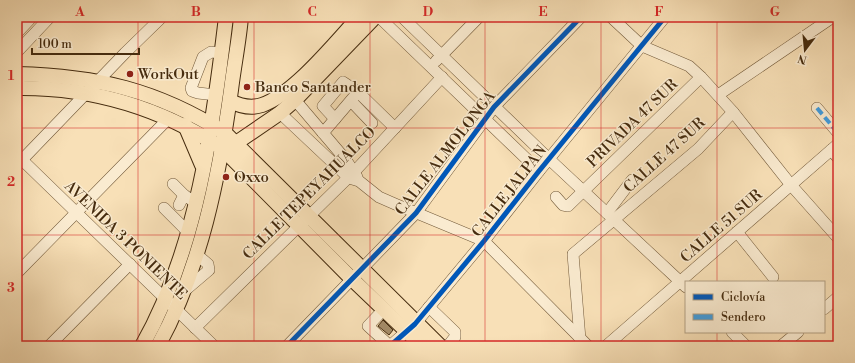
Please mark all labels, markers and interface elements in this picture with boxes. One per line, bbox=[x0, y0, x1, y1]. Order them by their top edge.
text: A bbox=[74, 4, 85, 20]
text: B bbox=[191, 4, 201, 20]
text: C bbox=[307, 4, 317, 20]
text: D bbox=[423, 4, 433, 20]
text: E bbox=[538, 4, 548, 20]
text: F bbox=[654, 4, 664, 20]
text: G bbox=[770, 4, 781, 20]
scale bar bbox=[32, 30, 139, 56]
north arrow bbox=[785, 30, 825, 70]
text: 100 m bbox=[38, 37, 72, 52]
text: N bbox=[796, 51, 809, 67]
place label: WorkOut bbox=[137, 65, 199, 84]
text: 1 bbox=[8, 68, 15, 84]
marker: WorkOut bbox=[125, 69, 135, 79]
street label: PRIVADA 47 SUR bbox=[583, 75, 682, 171]
place label: Banco Santander bbox=[254, 78, 371, 97]
marker: Banco Santander bbox=[242, 82, 252, 92]
street label: CALLE ALMOLONGA bbox=[391, 87, 500, 219]
street label: CALLE 47 SUR bbox=[620, 113, 710, 197]
street label: CALLE TEPEYAHUALCO bbox=[239, 123, 380, 264]
street label: CALLE JALPAN bbox=[468, 142, 551, 241]
place label: Oxxo bbox=[234, 168, 269, 187]
marker: Oxxo bbox=[221, 172, 231, 182]
text: 2 bbox=[7, 174, 15, 190]
street label: AVENIDA 3 PONIENTE bbox=[60, 176, 191, 304]
street label: CALLE 51 SUR bbox=[677, 185, 767, 267]
text: 3 bbox=[7, 280, 15, 296]
legend bbox=[685, 281, 825, 333]
text: Ciclovía bbox=[721, 290, 766, 305]
text: Sendero bbox=[721, 310, 766, 325]

